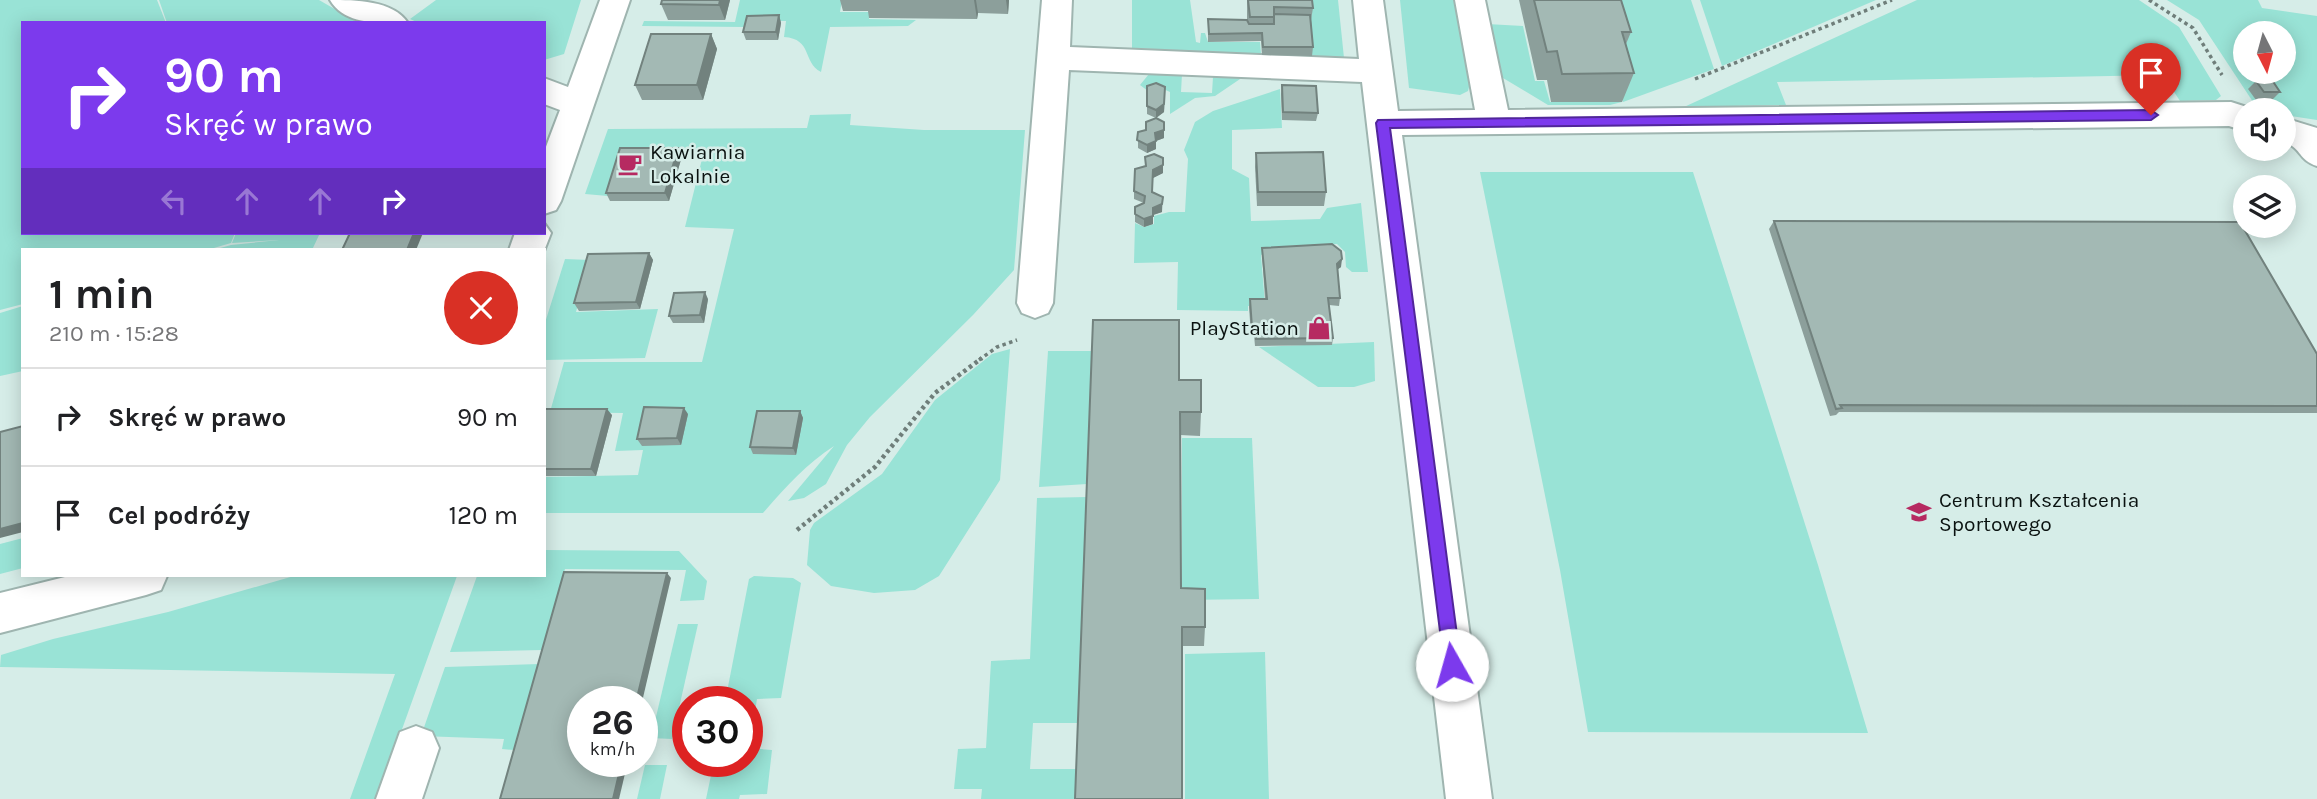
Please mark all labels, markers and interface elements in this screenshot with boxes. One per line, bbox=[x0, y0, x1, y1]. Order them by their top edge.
north arrow bbox=[2233, 21, 2296, 84]
map controls bbox=[2233, 21, 2296, 238]
pin bbox=[2121, 43, 2181, 115]
text: 90 m bbox=[164, 47, 284, 104]
icon: right bbox=[49, 49, 140, 140]
icon: arrive bbox=[2132, 54, 2170, 92]
button: sound bbox=[2233, 98, 2296, 161]
text: Skręć w prawo bbox=[164, 106, 373, 143]
place label: Kawiarnia Lokalnie bbox=[650, 140, 745, 188]
cafe icon: Kawiarnia Lokalnie bbox=[616, 150, 644, 178]
button: layers bbox=[2233, 175, 2296, 238]
icon: left bbox=[155, 182, 193, 220]
icon: ahead bbox=[228, 182, 266, 220]
icon: ahead bbox=[301, 182, 339, 220]
icon: right bbox=[374, 182, 412, 220]
text: 1 min bbox=[49, 269, 154, 319]
button: close bbox=[444, 271, 518, 345]
shop icon: PlayStation bbox=[1305, 314, 1333, 342]
place label: PlayStation bbox=[1190, 316, 1299, 340]
text: 210 m · 15:28 bbox=[49, 320, 179, 347]
icon: right bbox=[49, 398, 87, 436]
text: Skręć w prawo bbox=[108, 402, 286, 433]
text: 90 m bbox=[457, 402, 518, 433]
place label: Centrum Kształcenia Sportowego bbox=[1939, 488, 2139, 536]
icon: arrive bbox=[49, 496, 87, 534]
school or university icon: Centrum Kształcenia Sportowego bbox=[1905, 498, 1933, 526]
text: Cel podróży bbox=[108, 500, 250, 531]
text: 120 m bbox=[448, 500, 518, 531]
position arrow bbox=[1415, 628, 1489, 702]
speed limit sign: 30 bbox=[672, 686, 763, 777]
text: 26 bbox=[591, 702, 634, 743]
text: km/h bbox=[590, 738, 635, 760]

